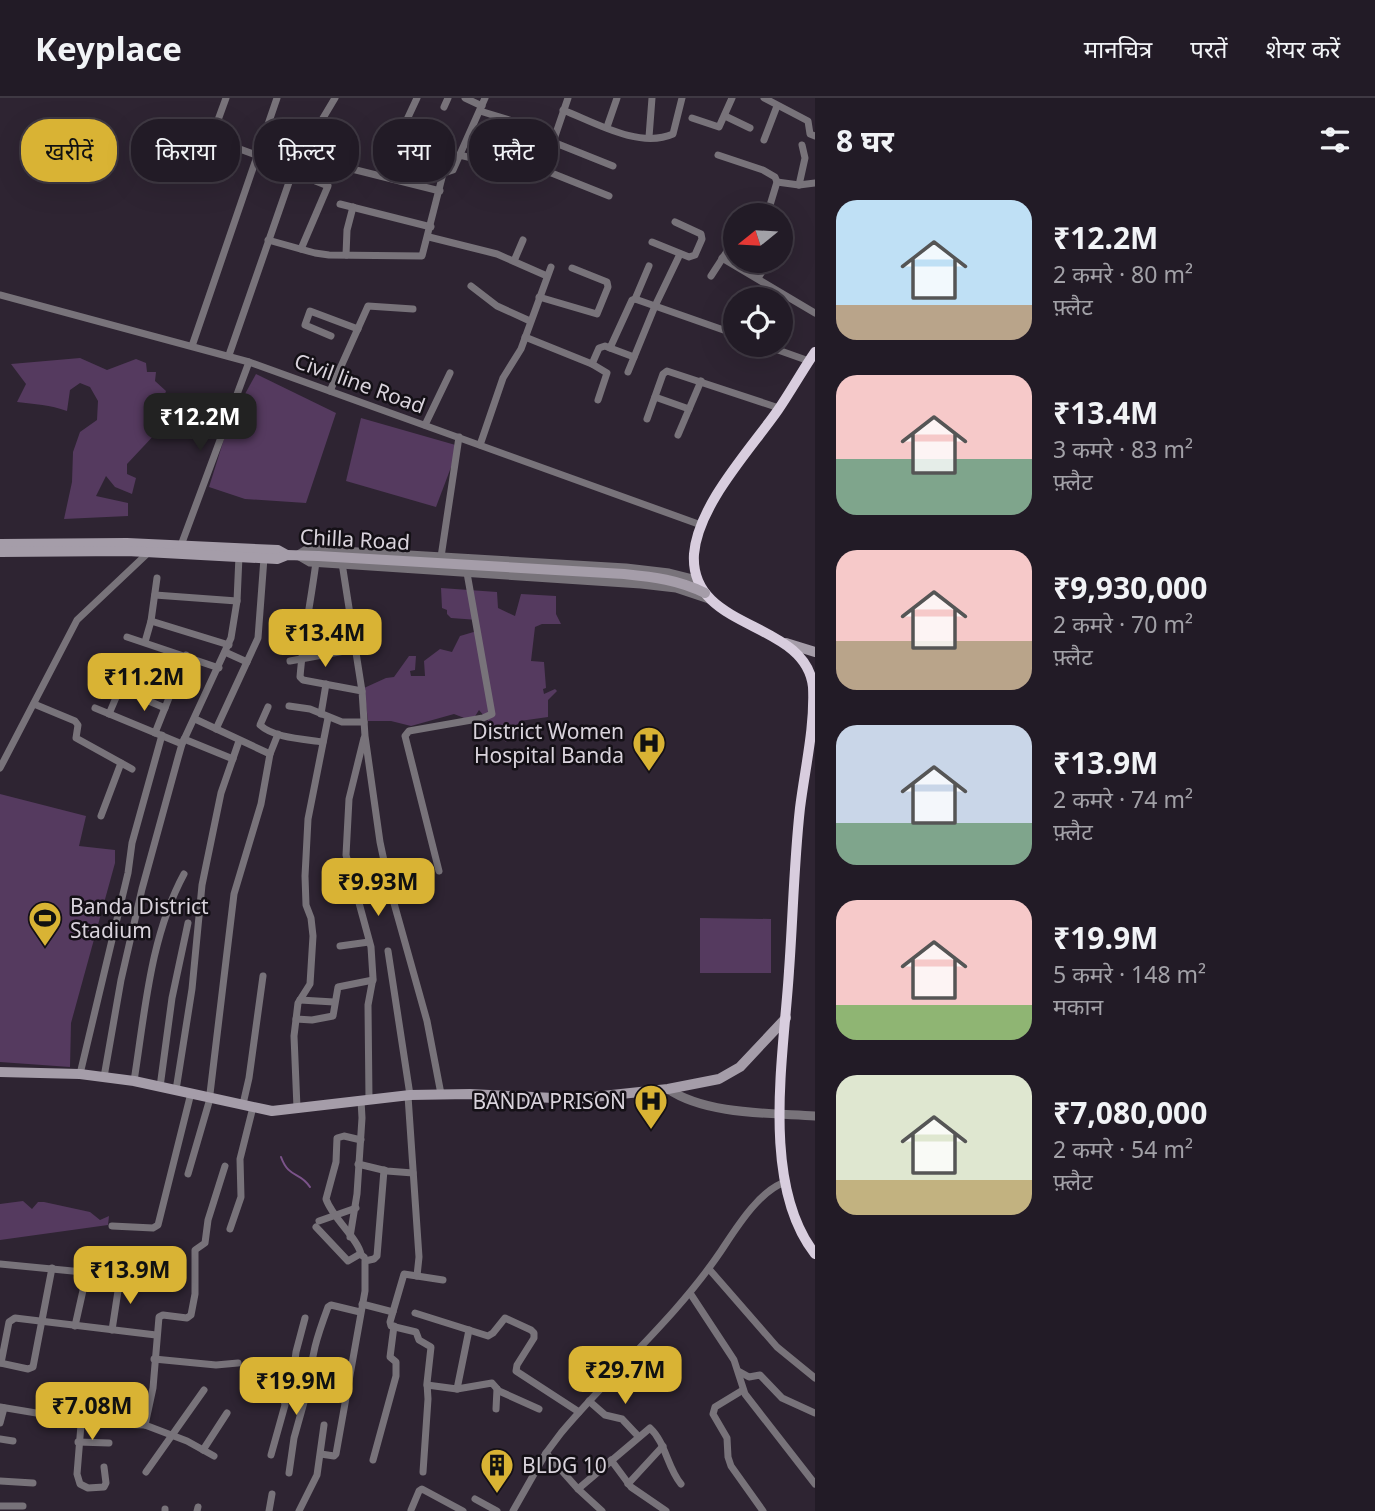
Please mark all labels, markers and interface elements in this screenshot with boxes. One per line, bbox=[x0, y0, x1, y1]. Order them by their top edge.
text: Keyplace bbox=[35, 26, 182, 71]
text: मानचित्र bbox=[1084, 32, 1152, 65]
text: परतें bbox=[1190, 32, 1227, 65]
text: शेयर करें bbox=[1265, 32, 1340, 65]
chip: खरीदें bbox=[21, 119, 117, 182]
chip: किराया bbox=[131, 119, 240, 182]
chip: फ़िल्टर bbox=[254, 119, 359, 182]
chip: नया bbox=[373, 119, 455, 182]
chip: फ़्लैट bbox=[469, 119, 558, 182]
text: 8 घर bbox=[836, 120, 894, 161]
icon: filters bbox=[1316, 121, 1354, 159]
north arrow bbox=[723, 203, 793, 273]
map controls bbox=[723, 203, 793, 357]
text: ₹12.2M bbox=[1053, 217, 1158, 258]
icon: home bbox=[892, 228, 976, 312]
text: 2 कमरे · 80 m² bbox=[1053, 258, 1193, 290]
button: locate bbox=[723, 287, 793, 357]
text: फ़्लैट bbox=[1053, 290, 1093, 322]
street label: Civil line Road bbox=[291, 346, 429, 420]
text: ₹13.4M bbox=[1053, 392, 1158, 433]
pin: ₹12.2M bbox=[143, 394, 257, 453]
text: ₹12.2M bbox=[160, 400, 240, 432]
icon: home bbox=[892, 403, 976, 487]
text: 3 कमरे · 83 m² bbox=[1053, 433, 1193, 465]
text: फ़्लैट bbox=[1053, 465, 1093, 497]
street label: Chilla Road bbox=[299, 522, 411, 556]
text: ₹9,930,000 bbox=[1053, 567, 1207, 608]
icon: home bbox=[892, 578, 976, 662]
text: 2 कमरे · 70 m² bbox=[1053, 608, 1193, 640]
pin: ₹13.4M bbox=[268, 610, 382, 669]
text: ₹13.4M bbox=[285, 616, 365, 648]
text: फ़्लैट bbox=[1053, 640, 1093, 672]
pin: ₹11.2M bbox=[87, 654, 201, 713]
text: ₹11.2M bbox=[104, 660, 184, 692]
place label: District Women Hospital Banda bbox=[472, 717, 624, 769]
hospital icon: District Women Hospital Banda bbox=[630, 724, 668, 773]
text: ₹13.9M bbox=[1053, 742, 1158, 783]
icon: home bbox=[892, 753, 976, 837]
text: 2 कमरे · 74 m² bbox=[1053, 783, 1193, 815]
text: फ़्लैट bbox=[1053, 815, 1093, 847]
pin: ₹9.93M bbox=[321, 858, 435, 918]
text: ₹9.93M bbox=[338, 865, 418, 897]
place label: Banda District Stadium bbox=[70, 892, 209, 944]
sports icon: Banda District Stadium bbox=[26, 899, 64, 948]
text: ₹19.9M bbox=[1053, 917, 1158, 958]
icon: home bbox=[892, 928, 976, 1012]
text: 5 कमरे · 148 m² bbox=[1053, 958, 1206, 990]
text: मकान bbox=[1053, 990, 1103, 1022]
hospital icon: BANDA PRISON bbox=[632, 1082, 670, 1131]
place label: BANDA PRISON bbox=[472, 1087, 626, 1115]
text: ₹7,080,000 bbox=[1053, 1092, 1207, 1133]
icon: home bbox=[892, 1103, 976, 1187]
text: 2 कमरे · 54 m² bbox=[1053, 1133, 1193, 1165]
text: फ़्लैट bbox=[1053, 1165, 1093, 1197]
pin: ₹13.9M bbox=[73, 1246, 187, 1306]
text: ₹13.9M bbox=[90, 1253, 170, 1285]
pin: ₹29.7M bbox=[568, 1346, 682, 1406]
text: ₹29.7M bbox=[585, 1353, 665, 1385]
pin: ₹19.9M bbox=[239, 1358, 353, 1417]
text: ₹19.9M bbox=[256, 1364, 336, 1396]
pin: ₹7.08M bbox=[35, 1382, 149, 1442]
text: ₹7.08M bbox=[52, 1389, 132, 1421]
building icon: BLDG 10 bbox=[478, 1446, 516, 1495]
place label: BLDG 10 bbox=[522, 1451, 607, 1479]

